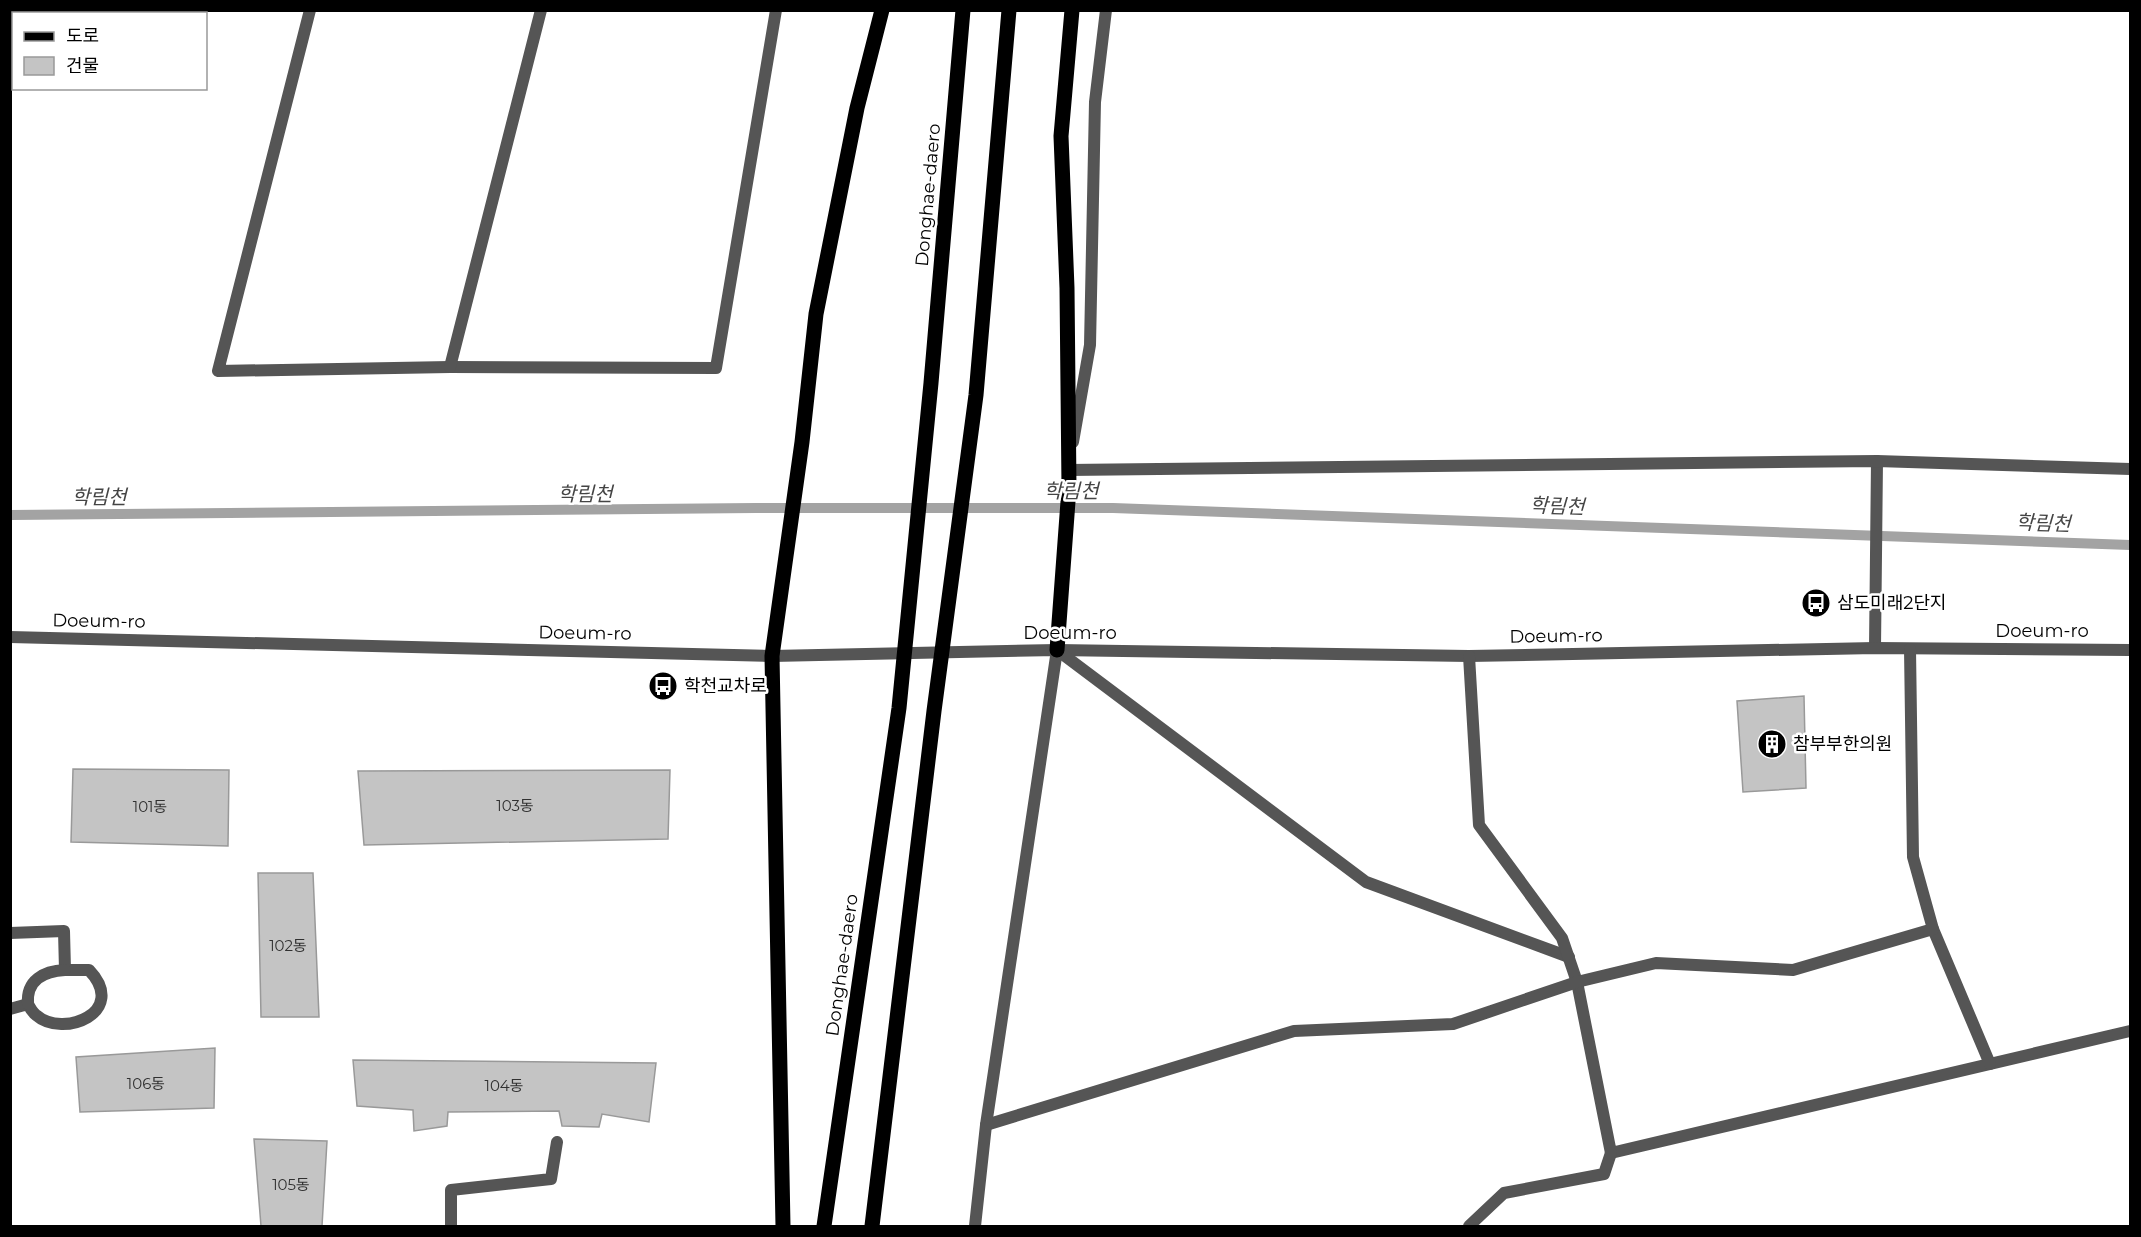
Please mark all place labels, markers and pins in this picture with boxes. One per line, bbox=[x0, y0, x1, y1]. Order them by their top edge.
bus stop icon: 삼도미래2단지 bbox=[1800, 587, 1832, 619]
place label: 삼도미래2단지 bbox=[1837, 592, 1947, 614]
bus stop icon: 학천교차로 bbox=[647, 670, 679, 702]
place label: 학천교차로 bbox=[684, 675, 767, 697]
building icon: 참부부한의원 bbox=[1756, 728, 1788, 760]
place label: 참부부한의원 bbox=[1793, 733, 1892, 755]

